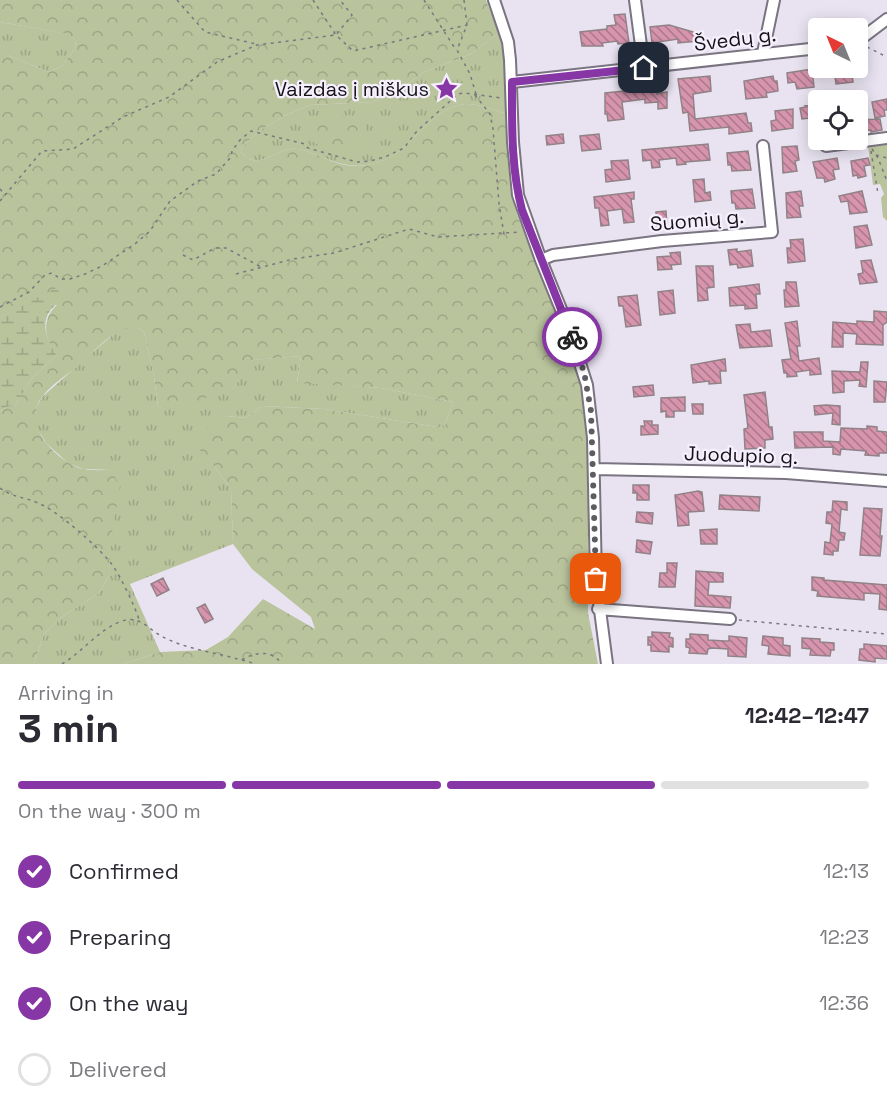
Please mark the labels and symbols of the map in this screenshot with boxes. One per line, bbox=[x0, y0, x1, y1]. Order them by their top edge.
north arrow bbox=[808, 18, 868, 78]
street label: Švedų g. bbox=[692, 21, 778, 57]
pin bbox=[618, 42, 669, 93]
place label: Vaizdas į miškus bbox=[275, 76, 429, 102]
place icon: Vaizdas į miškus bbox=[434, 76, 460, 102]
street label: Suomių g. bbox=[649, 203, 745, 237]
courier bbox=[542, 307, 602, 367]
street label: Juodupio g. bbox=[683, 440, 799, 470]
pin bbox=[570, 553, 621, 604]

